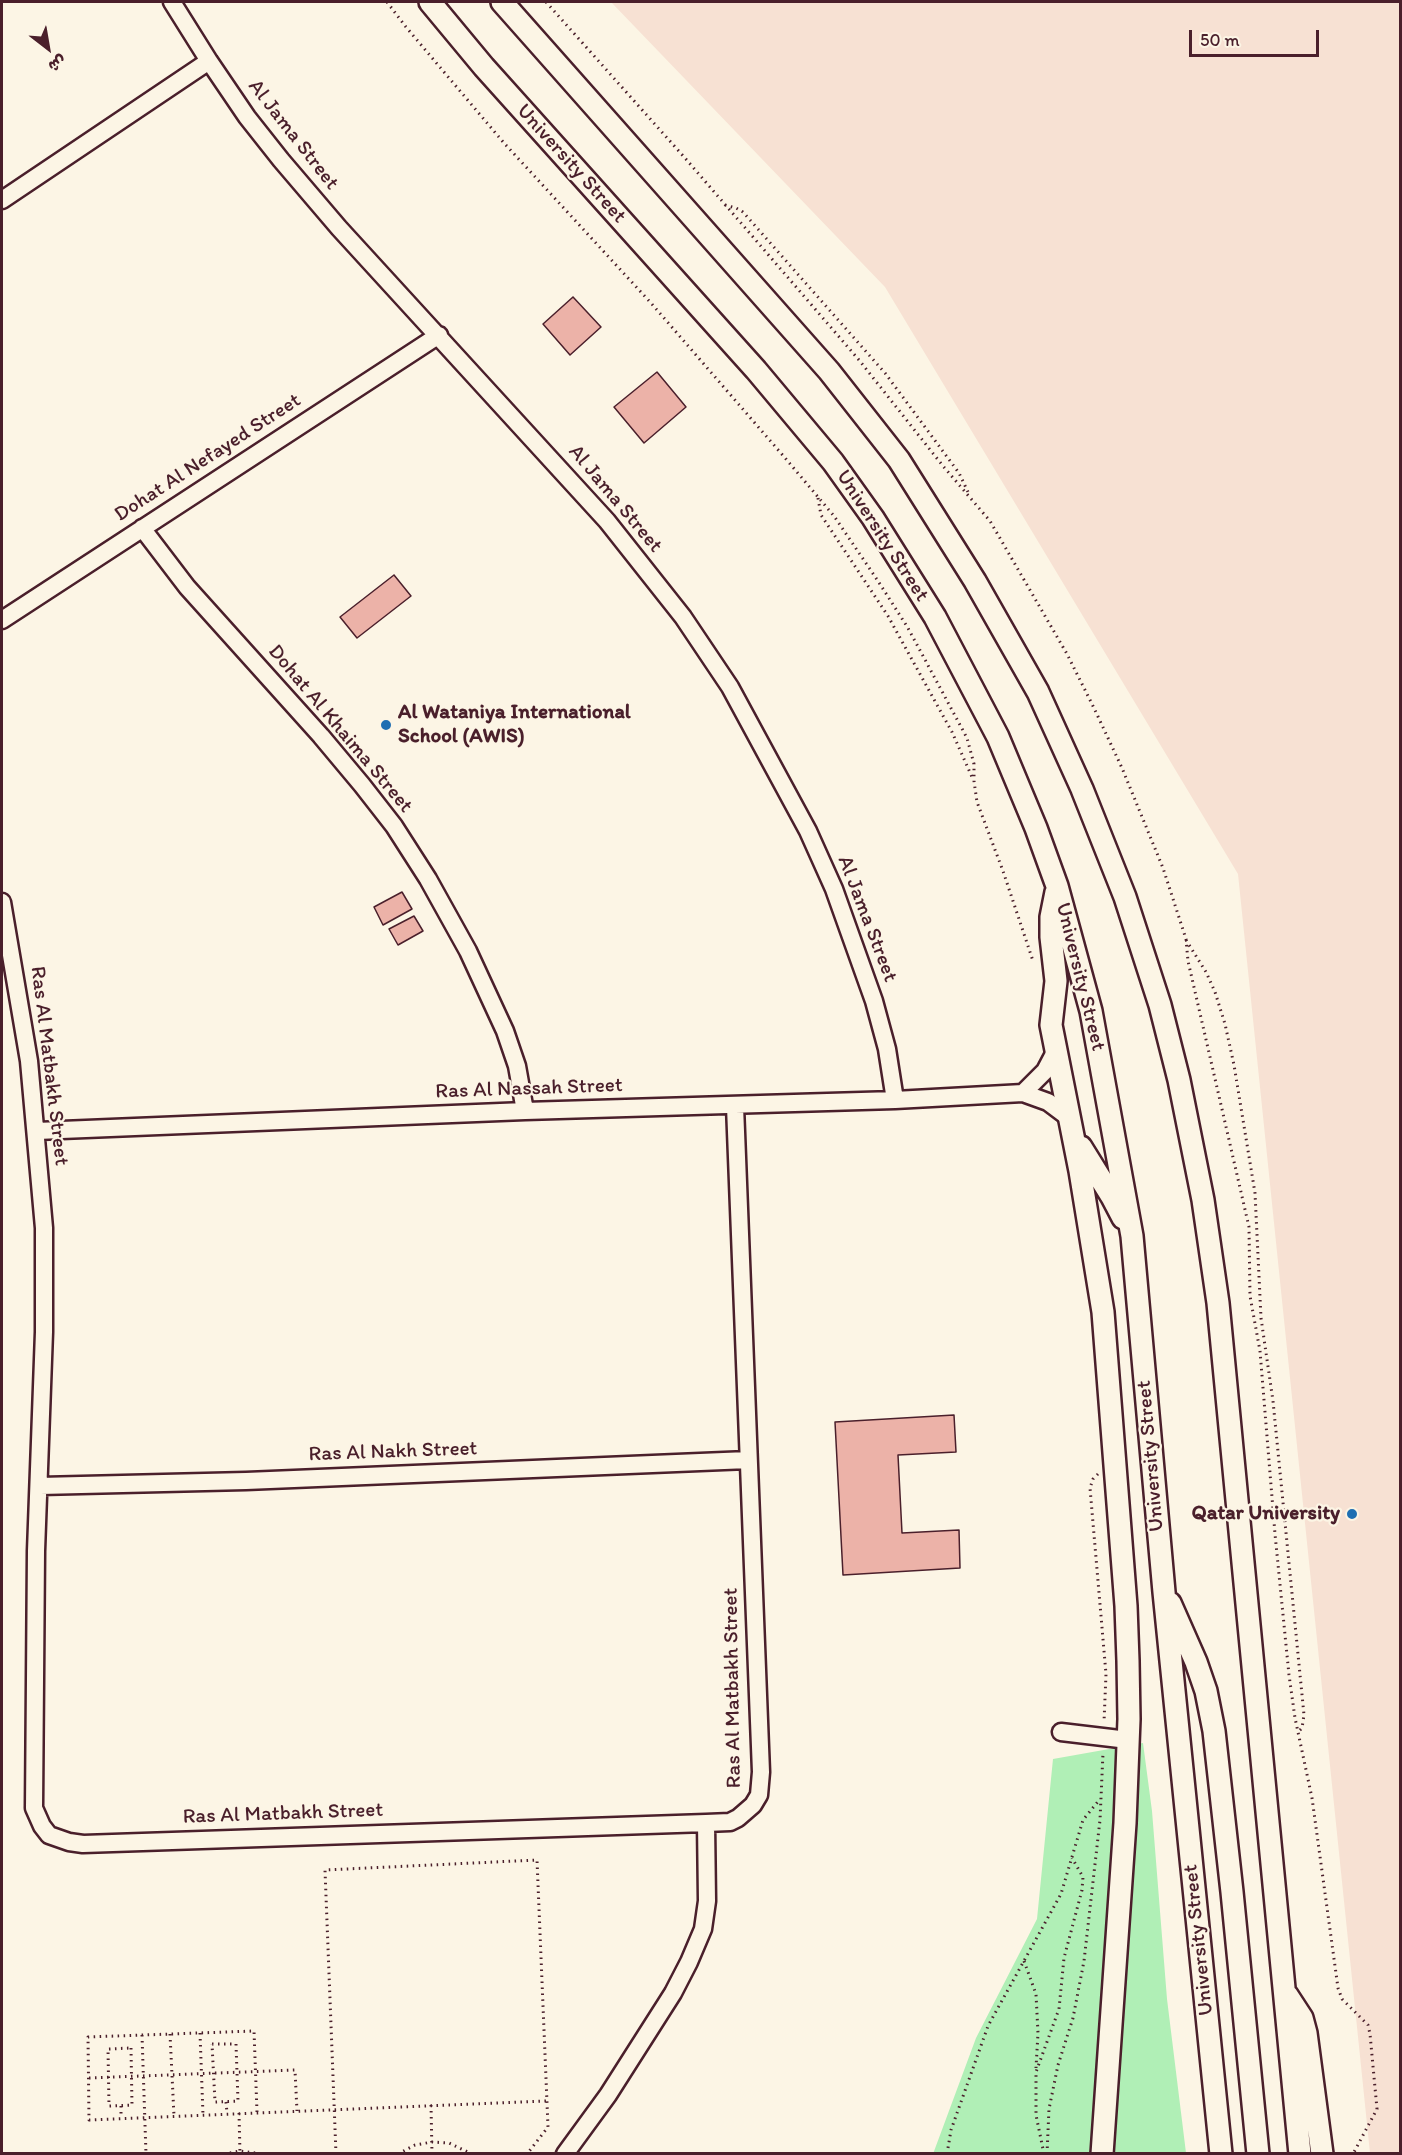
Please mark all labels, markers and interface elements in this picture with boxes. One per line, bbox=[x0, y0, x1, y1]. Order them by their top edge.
north arrow bbox=[18, 18, 78, 78]
scale bar bbox=[1192, 18, 1322, 56]
text: 50 m bbox=[1200, 29, 1240, 51]
text: ش bbox=[45, 51, 70, 77]
street label: Al Jama Street bbox=[242, 75, 344, 195]
street label: University Street bbox=[511, 99, 631, 229]
street label: Dohat Al Nefayed Street bbox=[110, 388, 306, 528]
street label: Al Jama Street bbox=[563, 440, 667, 558]
street label: University Street bbox=[830, 465, 934, 607]
street label: Dohat Al Khaima Street bbox=[262, 640, 418, 818]
place label: Al Wataniya International School (AWIS) bbox=[398, 700, 631, 750]
marker: Al Wataniya International School (AWIS) bbox=[379, 718, 393, 732]
street label: Al Jama Street bbox=[831, 852, 903, 986]
street label: University Street bbox=[1049, 900, 1111, 1054]
street label: Ras Al Matbakh Street bbox=[24, 965, 74, 1167]
street label: Ras Al Nassah Street bbox=[435, 1073, 623, 1105]
street label: University Street bbox=[1132, 1379, 1170, 1533]
street label: Ras Al Nakh Street bbox=[308, 1436, 478, 1468]
place label: Qatar University bbox=[1191, 1501, 1340, 1527]
marker: Qatar University bbox=[1345, 1507, 1359, 1521]
street label: Ras Al Matbakh Street bbox=[719, 1587, 747, 1789]
street label: Ras Al Matbakh Street bbox=[182, 1798, 384, 1830]
street label: University Street bbox=[1179, 1863, 1219, 2017]

